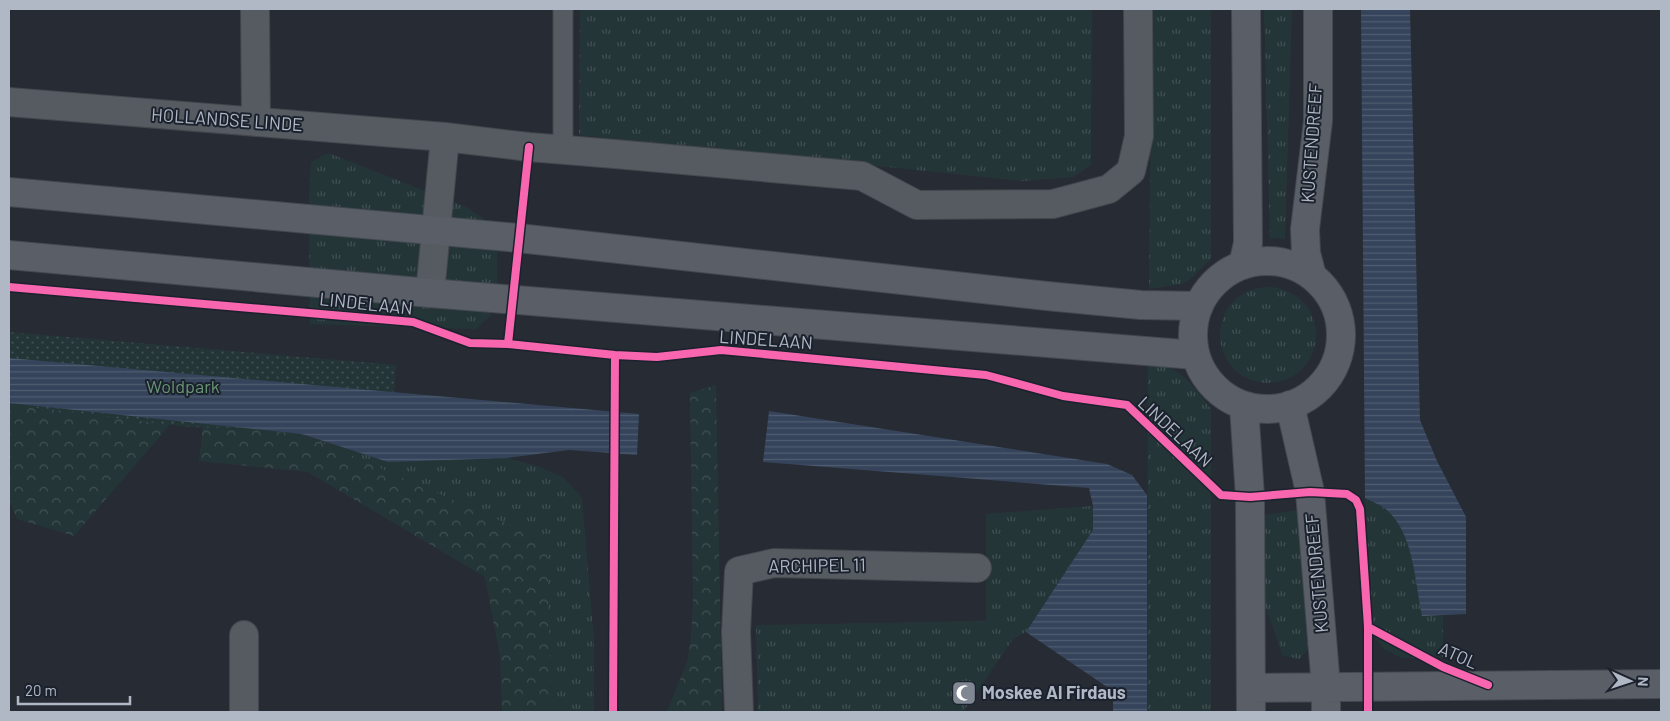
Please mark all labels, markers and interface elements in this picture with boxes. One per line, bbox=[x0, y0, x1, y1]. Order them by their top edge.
street label: KUSTENDREEF bbox=[1296, 82, 1326, 204]
street label: HOLLANDSE LINDE bbox=[151, 103, 304, 135]
street label: LINDELAAN bbox=[318, 287, 414, 319]
street label: LINDELAAN bbox=[719, 325, 814, 353]
park label: Woldpark bbox=[146, 375, 220, 397]
street label: LINDELAAN bbox=[1134, 391, 1217, 471]
street label: KUSTENDREEF bbox=[1300, 512, 1332, 634]
street label: ARCHIPEL 11 bbox=[768, 553, 866, 577]
street label: ATOL bbox=[1435, 637, 1481, 673]
north arrow bbox=[1605, 656, 1655, 706]
scale bar bbox=[18, 674, 130, 706]
text: N bbox=[1635, 677, 1652, 687]
mosque icon: Moskee Al Firdaus bbox=[951, 680, 977, 706]
text: 20 m bbox=[25, 681, 57, 699]
place label: Moskee Al Firdaus bbox=[982, 681, 1126, 703]

